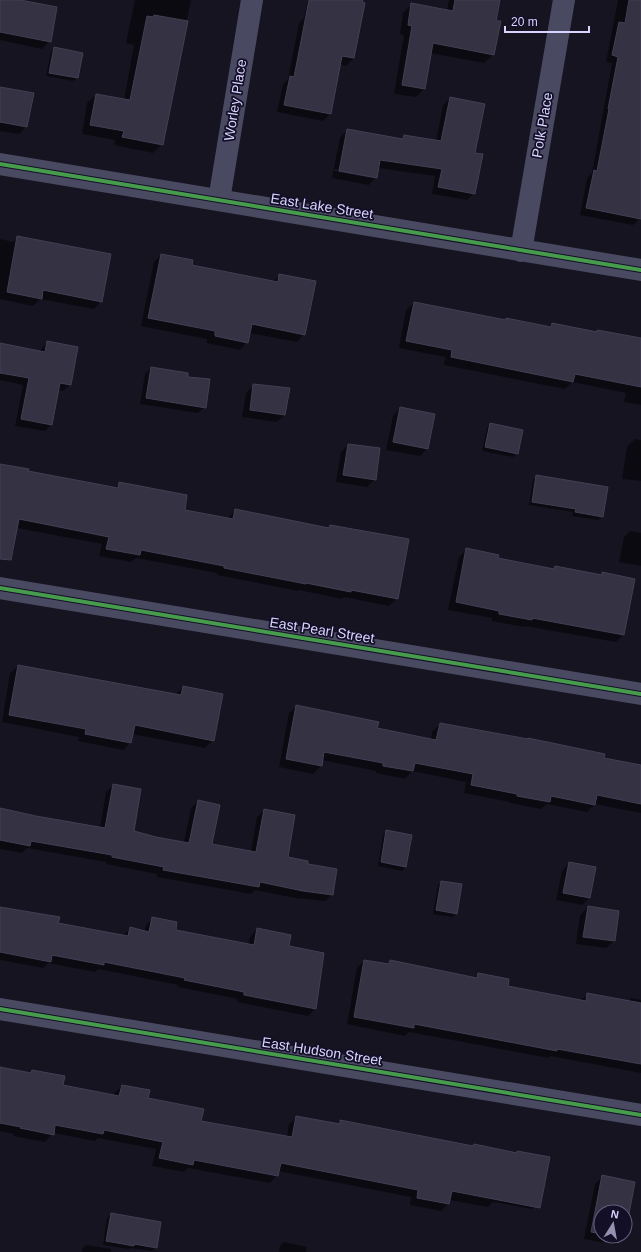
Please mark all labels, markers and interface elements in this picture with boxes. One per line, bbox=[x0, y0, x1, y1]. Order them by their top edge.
scale bar bbox=[505, 8, 589, 34]
text: 20 m bbox=[511, 15, 538, 29]
street label: Worley Place bbox=[221, 58, 249, 142]
street label: Polk Place bbox=[528, 91, 556, 159]
street label: East Lake Street bbox=[270, 190, 374, 222]
street label: East Pearl Street bbox=[268, 614, 376, 646]
street label: East Hudson Street bbox=[261, 1034, 383, 1068]
north arrow bbox=[593, 1204, 633, 1244]
text: N bbox=[610, 1208, 620, 1221]

